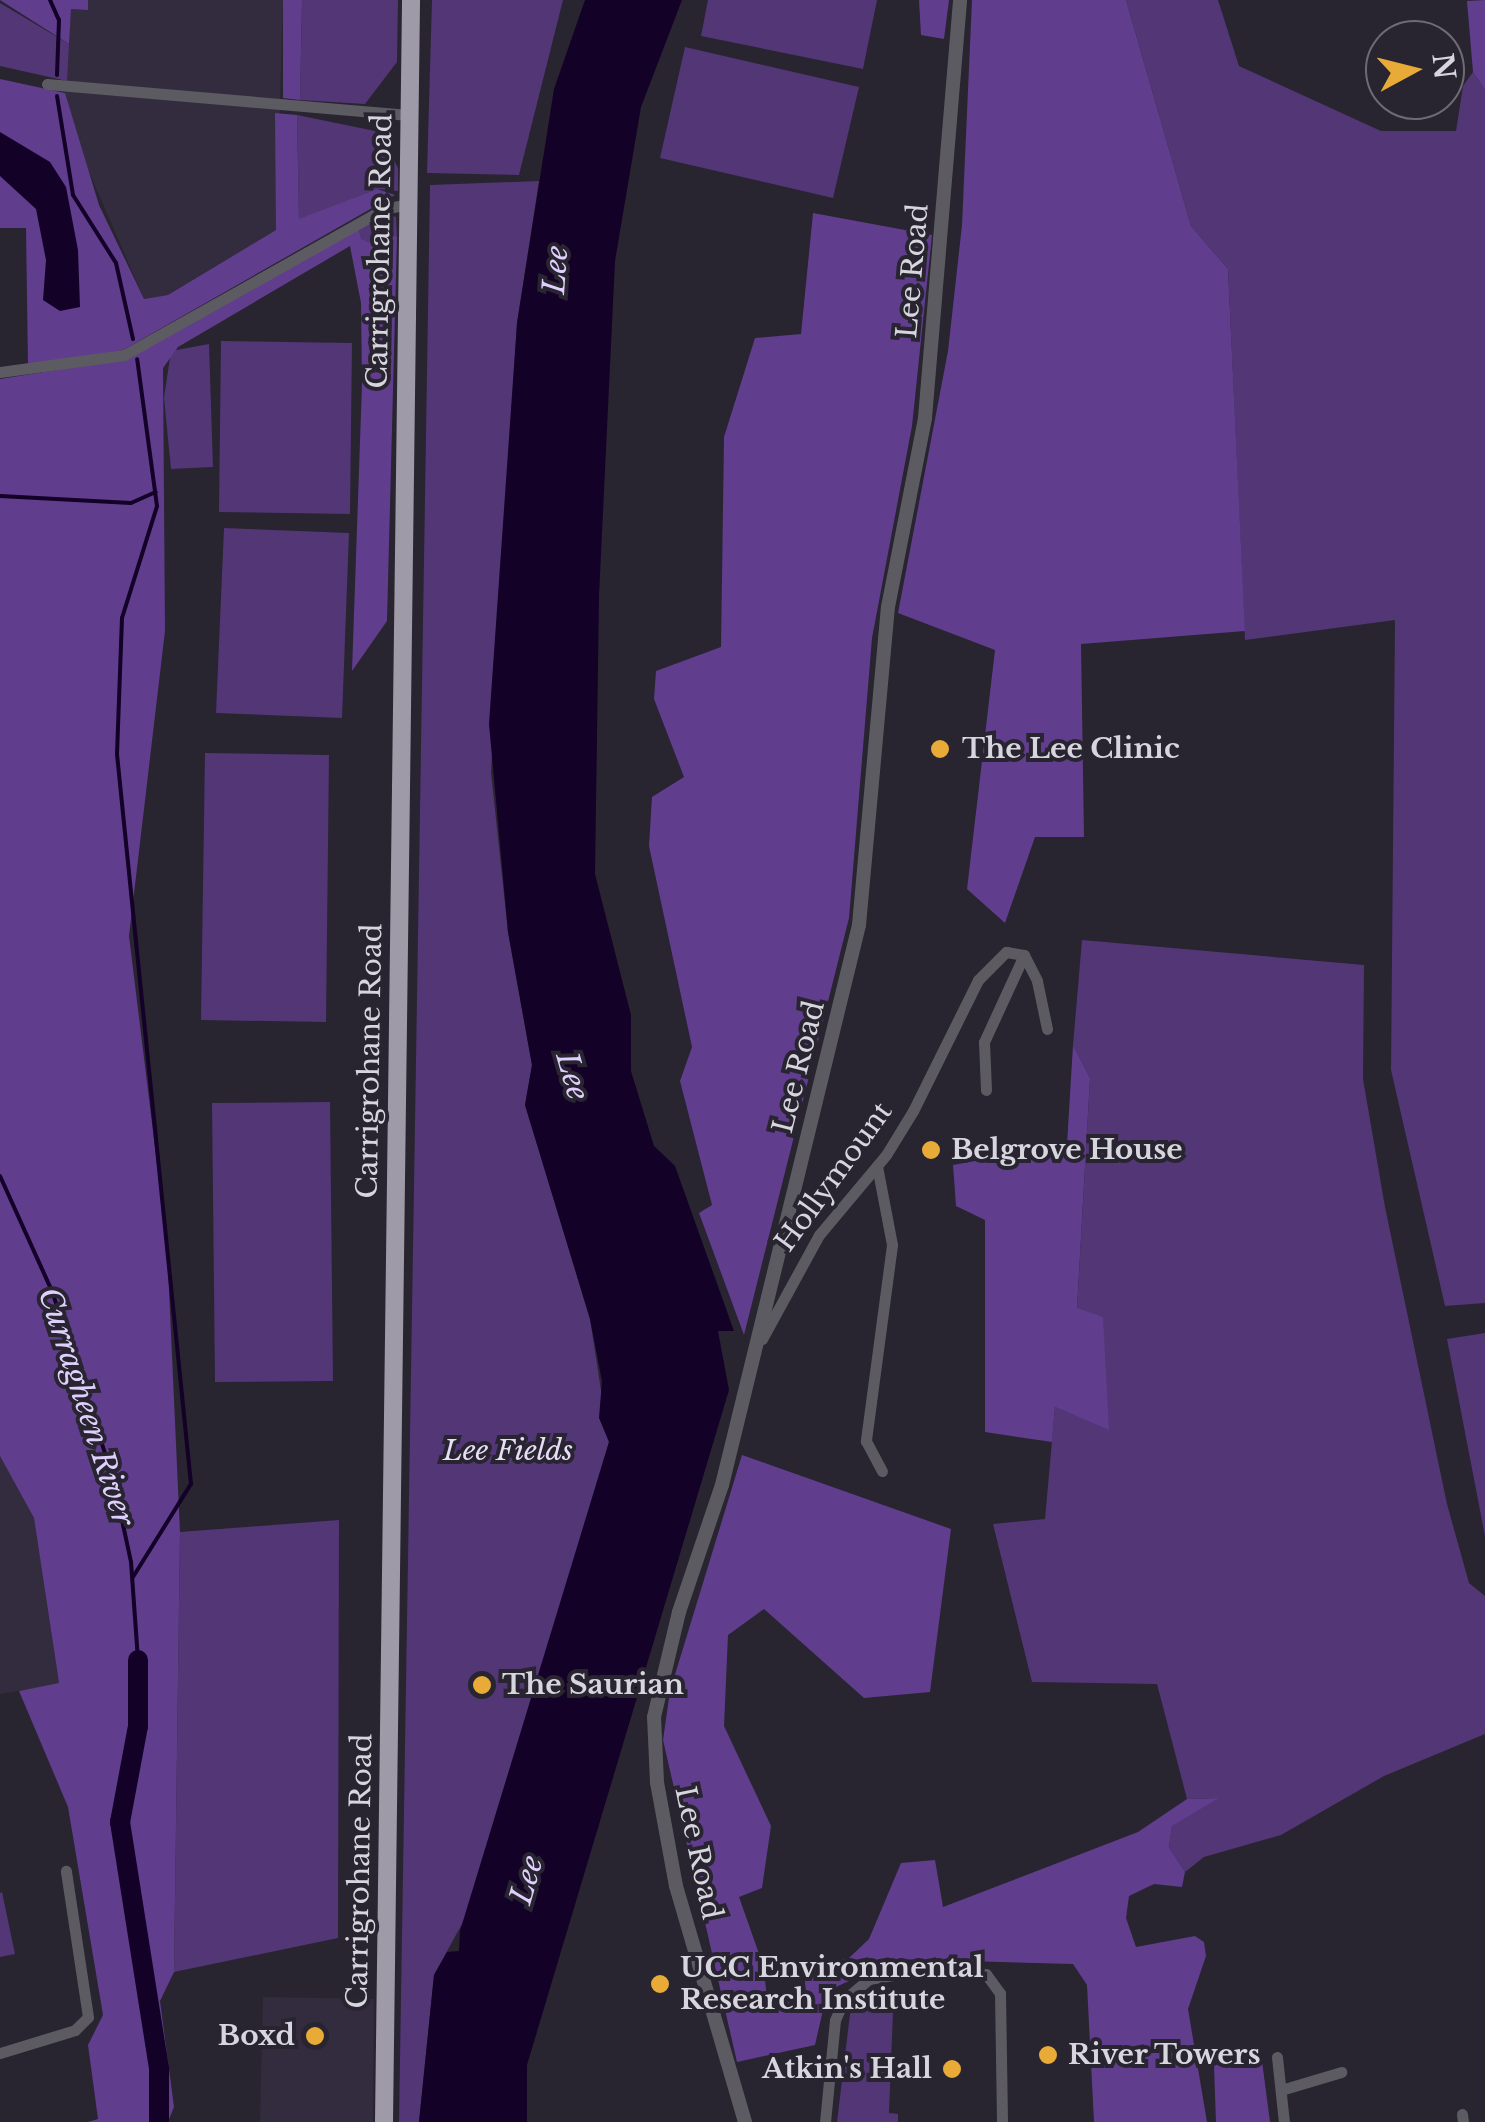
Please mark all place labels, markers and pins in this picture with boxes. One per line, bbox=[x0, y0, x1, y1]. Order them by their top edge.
place label: The Lee Clinic bbox=[962, 732, 1180, 766]
marker: The Lee Clinic bbox=[927, 736, 953, 762]
place label: Belgrove House bbox=[951, 1133, 1183, 1167]
marker: Belgrove House bbox=[920, 1139, 942, 1161]
place label: The Saurian bbox=[502, 1668, 684, 1702]
marker: The Saurian bbox=[471, 1674, 493, 1696]
place label: UCC Environmental Research Institute bbox=[680, 1951, 984, 2017]
marker: UCC Environmental Research Institute bbox=[649, 1973, 671, 1995]
place label: Boxd bbox=[218, 2019, 295, 2053]
marker: Boxd bbox=[304, 2025, 326, 2047]
place label: River Towers bbox=[1068, 2038, 1262, 2072]
marker: River Towers bbox=[1037, 2044, 1059, 2066]
place label: Atkin's Hall bbox=[762, 2052, 932, 2086]
marker: Atkin's Hall bbox=[941, 2058, 963, 2080]

